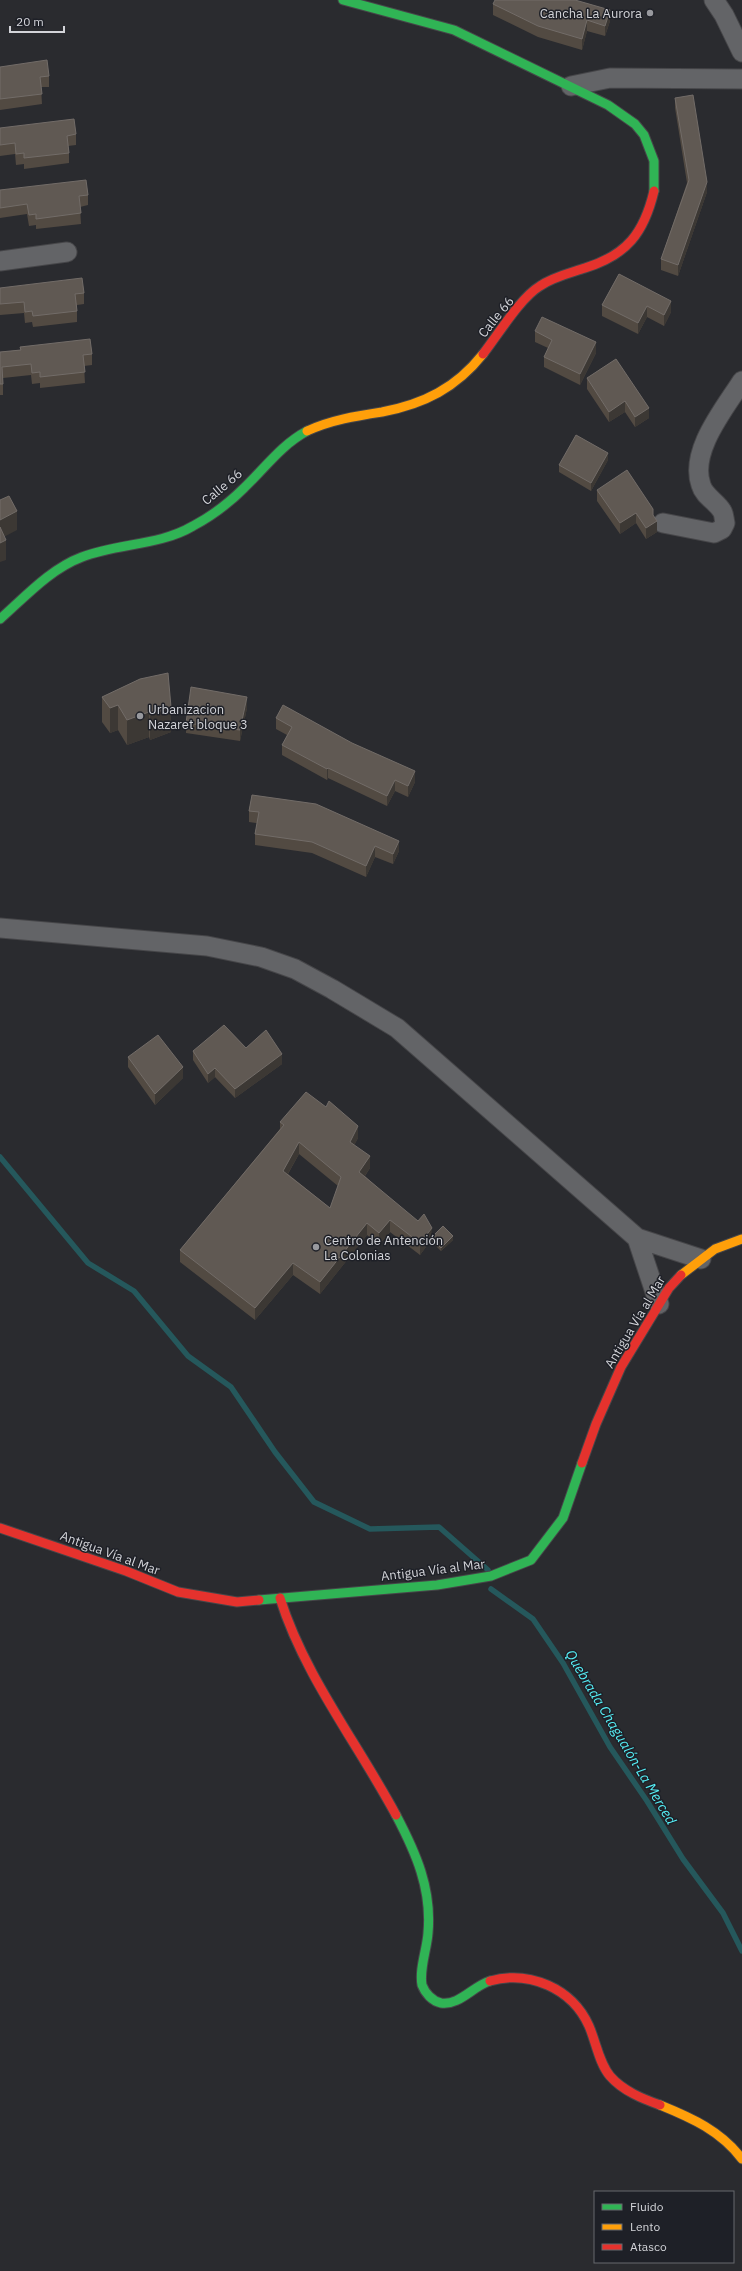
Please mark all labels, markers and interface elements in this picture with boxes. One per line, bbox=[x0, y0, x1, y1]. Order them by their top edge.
place label: Cancha La Aurora bbox=[540, 5, 642, 22]
scale bar bbox=[10, 8, 64, 34]
marker: Cancha La Aurora bbox=[645, 8, 655, 18]
text: 20 m bbox=[16, 14, 44, 29]
street label: Calle 66 bbox=[474, 293, 518, 341]
street label: Calle 66 bbox=[198, 465, 246, 509]
place label: Urbanizacion Nazaret bloque 3 bbox=[148, 701, 248, 733]
marker: Urbanizacion Nazaret bloque 3 bbox=[135, 711, 145, 721]
place label: Centro de Antención La Colonias bbox=[324, 1232, 443, 1264]
marker: Centro de Antención La Colonias bbox=[311, 1242, 321, 1252]
street label: Antigua Vía al Mar bbox=[601, 1273, 669, 1371]
street label: Antigua Vía al Mar bbox=[58, 1527, 162, 1579]
street label: Antigua Vía al Mar bbox=[380, 1555, 486, 1585]
water label: Quebrada Chagualón-La Merced bbox=[562, 1646, 681, 1828]
legend bbox=[594, 2191, 734, 2263]
text: Fluido bbox=[630, 2199, 664, 2214]
text: Lento bbox=[630, 2219, 660, 2234]
text: Atasco bbox=[630, 2239, 667, 2254]

